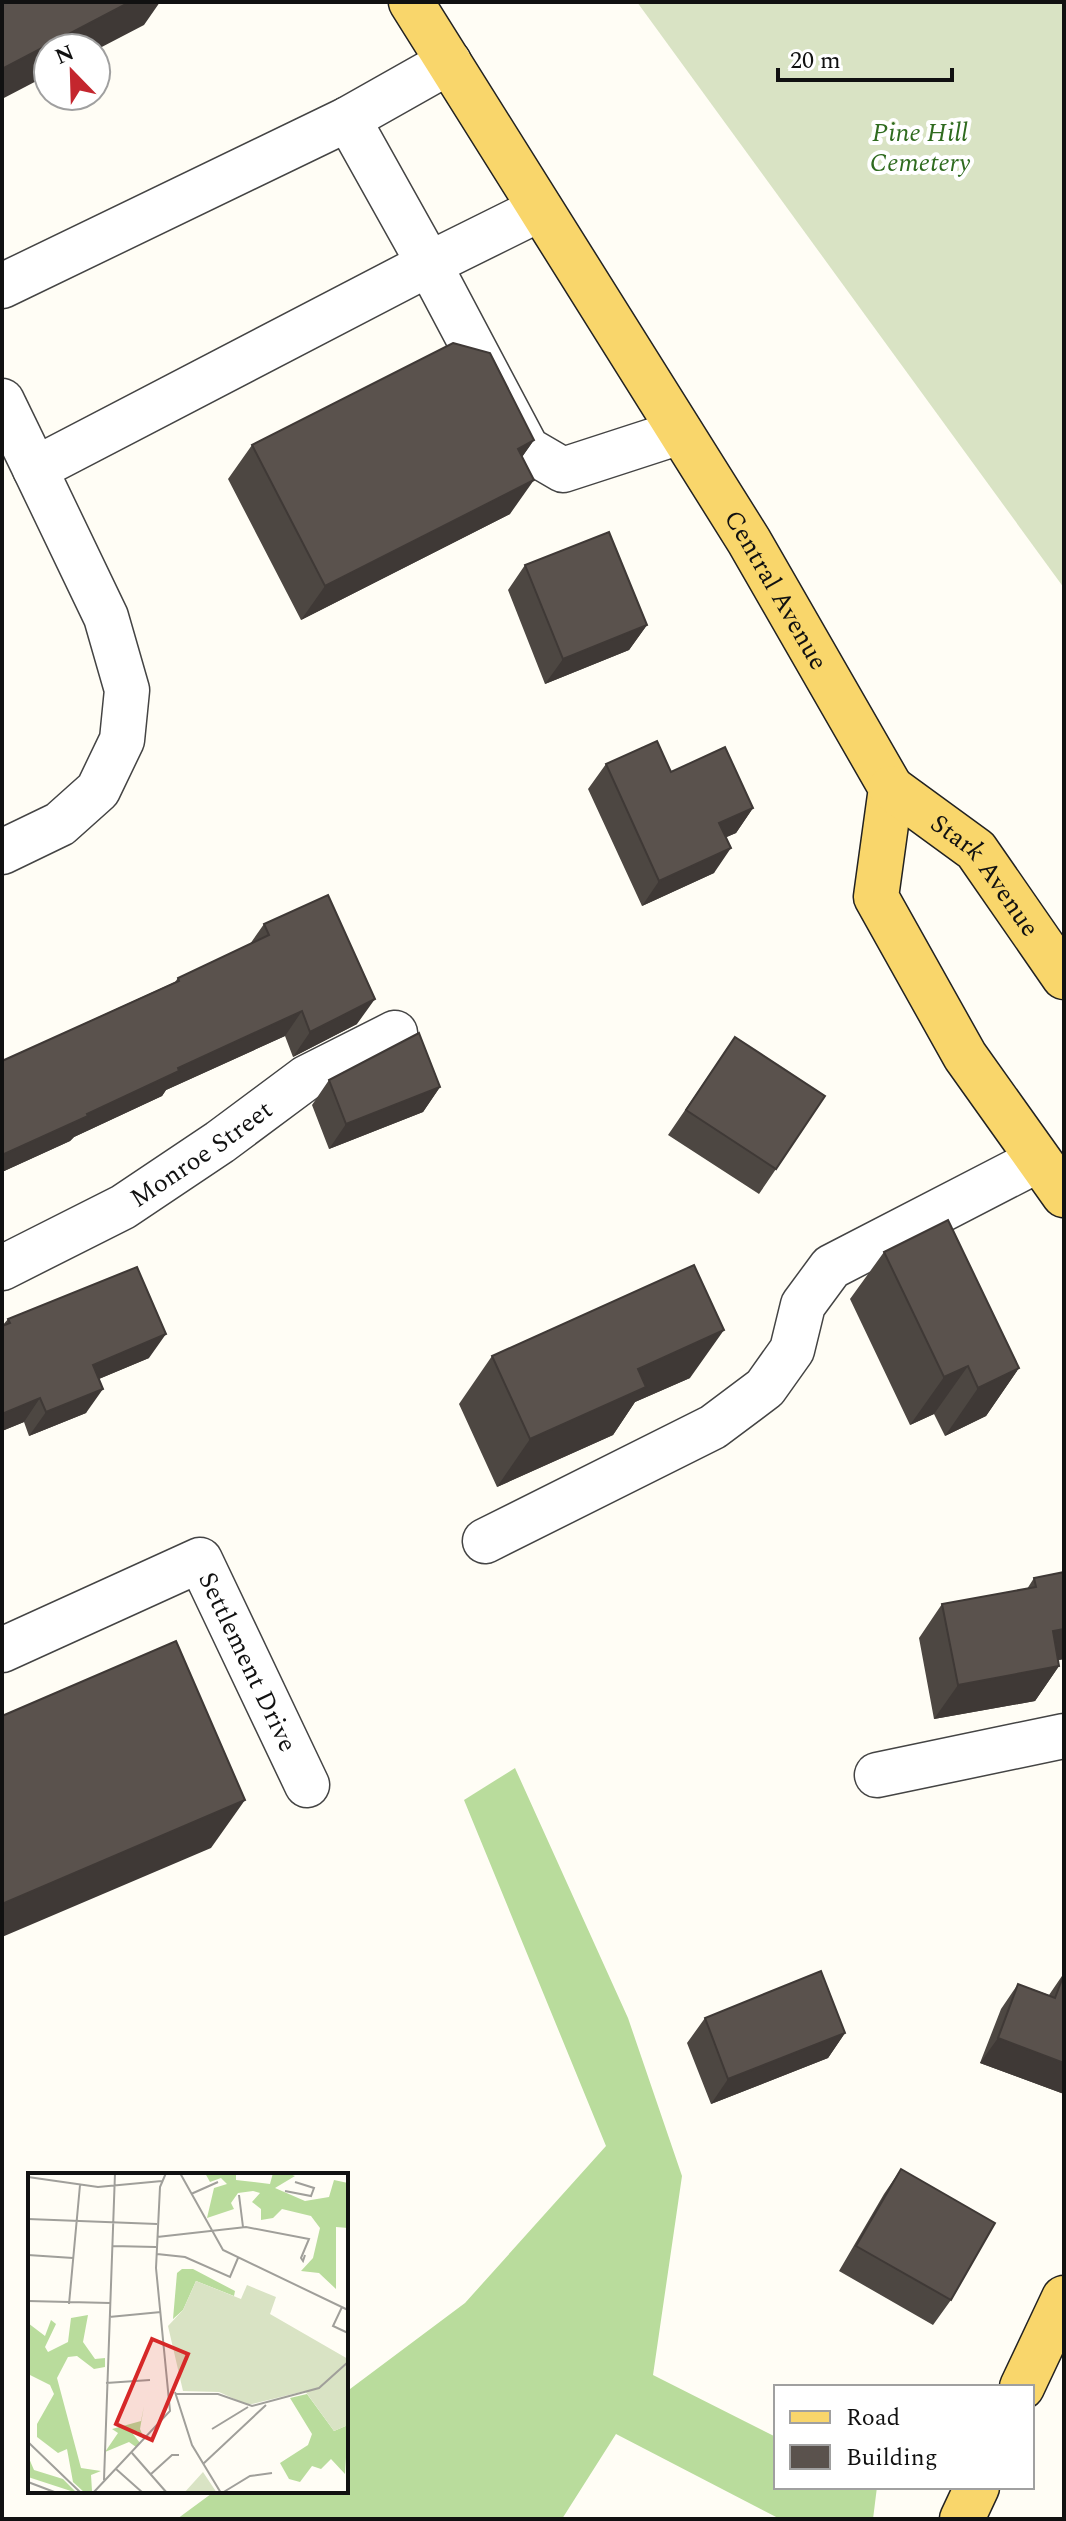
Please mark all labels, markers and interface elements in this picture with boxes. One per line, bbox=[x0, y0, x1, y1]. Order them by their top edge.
north arrow bbox=[32, 32, 112, 112]
scale bar bbox=[778, 32, 952, 82]
text: N bbox=[50, 36, 80, 74]
text: 20 m bbox=[790, 43, 841, 79]
park label: Pine Hill Cemetery bbox=[870, 113, 971, 183]
street label: Central Avenue bbox=[713, 502, 838, 678]
street label: Stark Avenue bbox=[922, 804, 1049, 945]
street label: Monroe Street bbox=[122, 1091, 281, 1218]
street label: Settlement Drive bbox=[187, 1565, 307, 1759]
inset map bbox=[28, 2173, 348, 2493]
legend bbox=[774, 2385, 1034, 2489]
text: Road bbox=[846, 2400, 900, 2436]
text: Building bbox=[846, 2440, 938, 2476]

